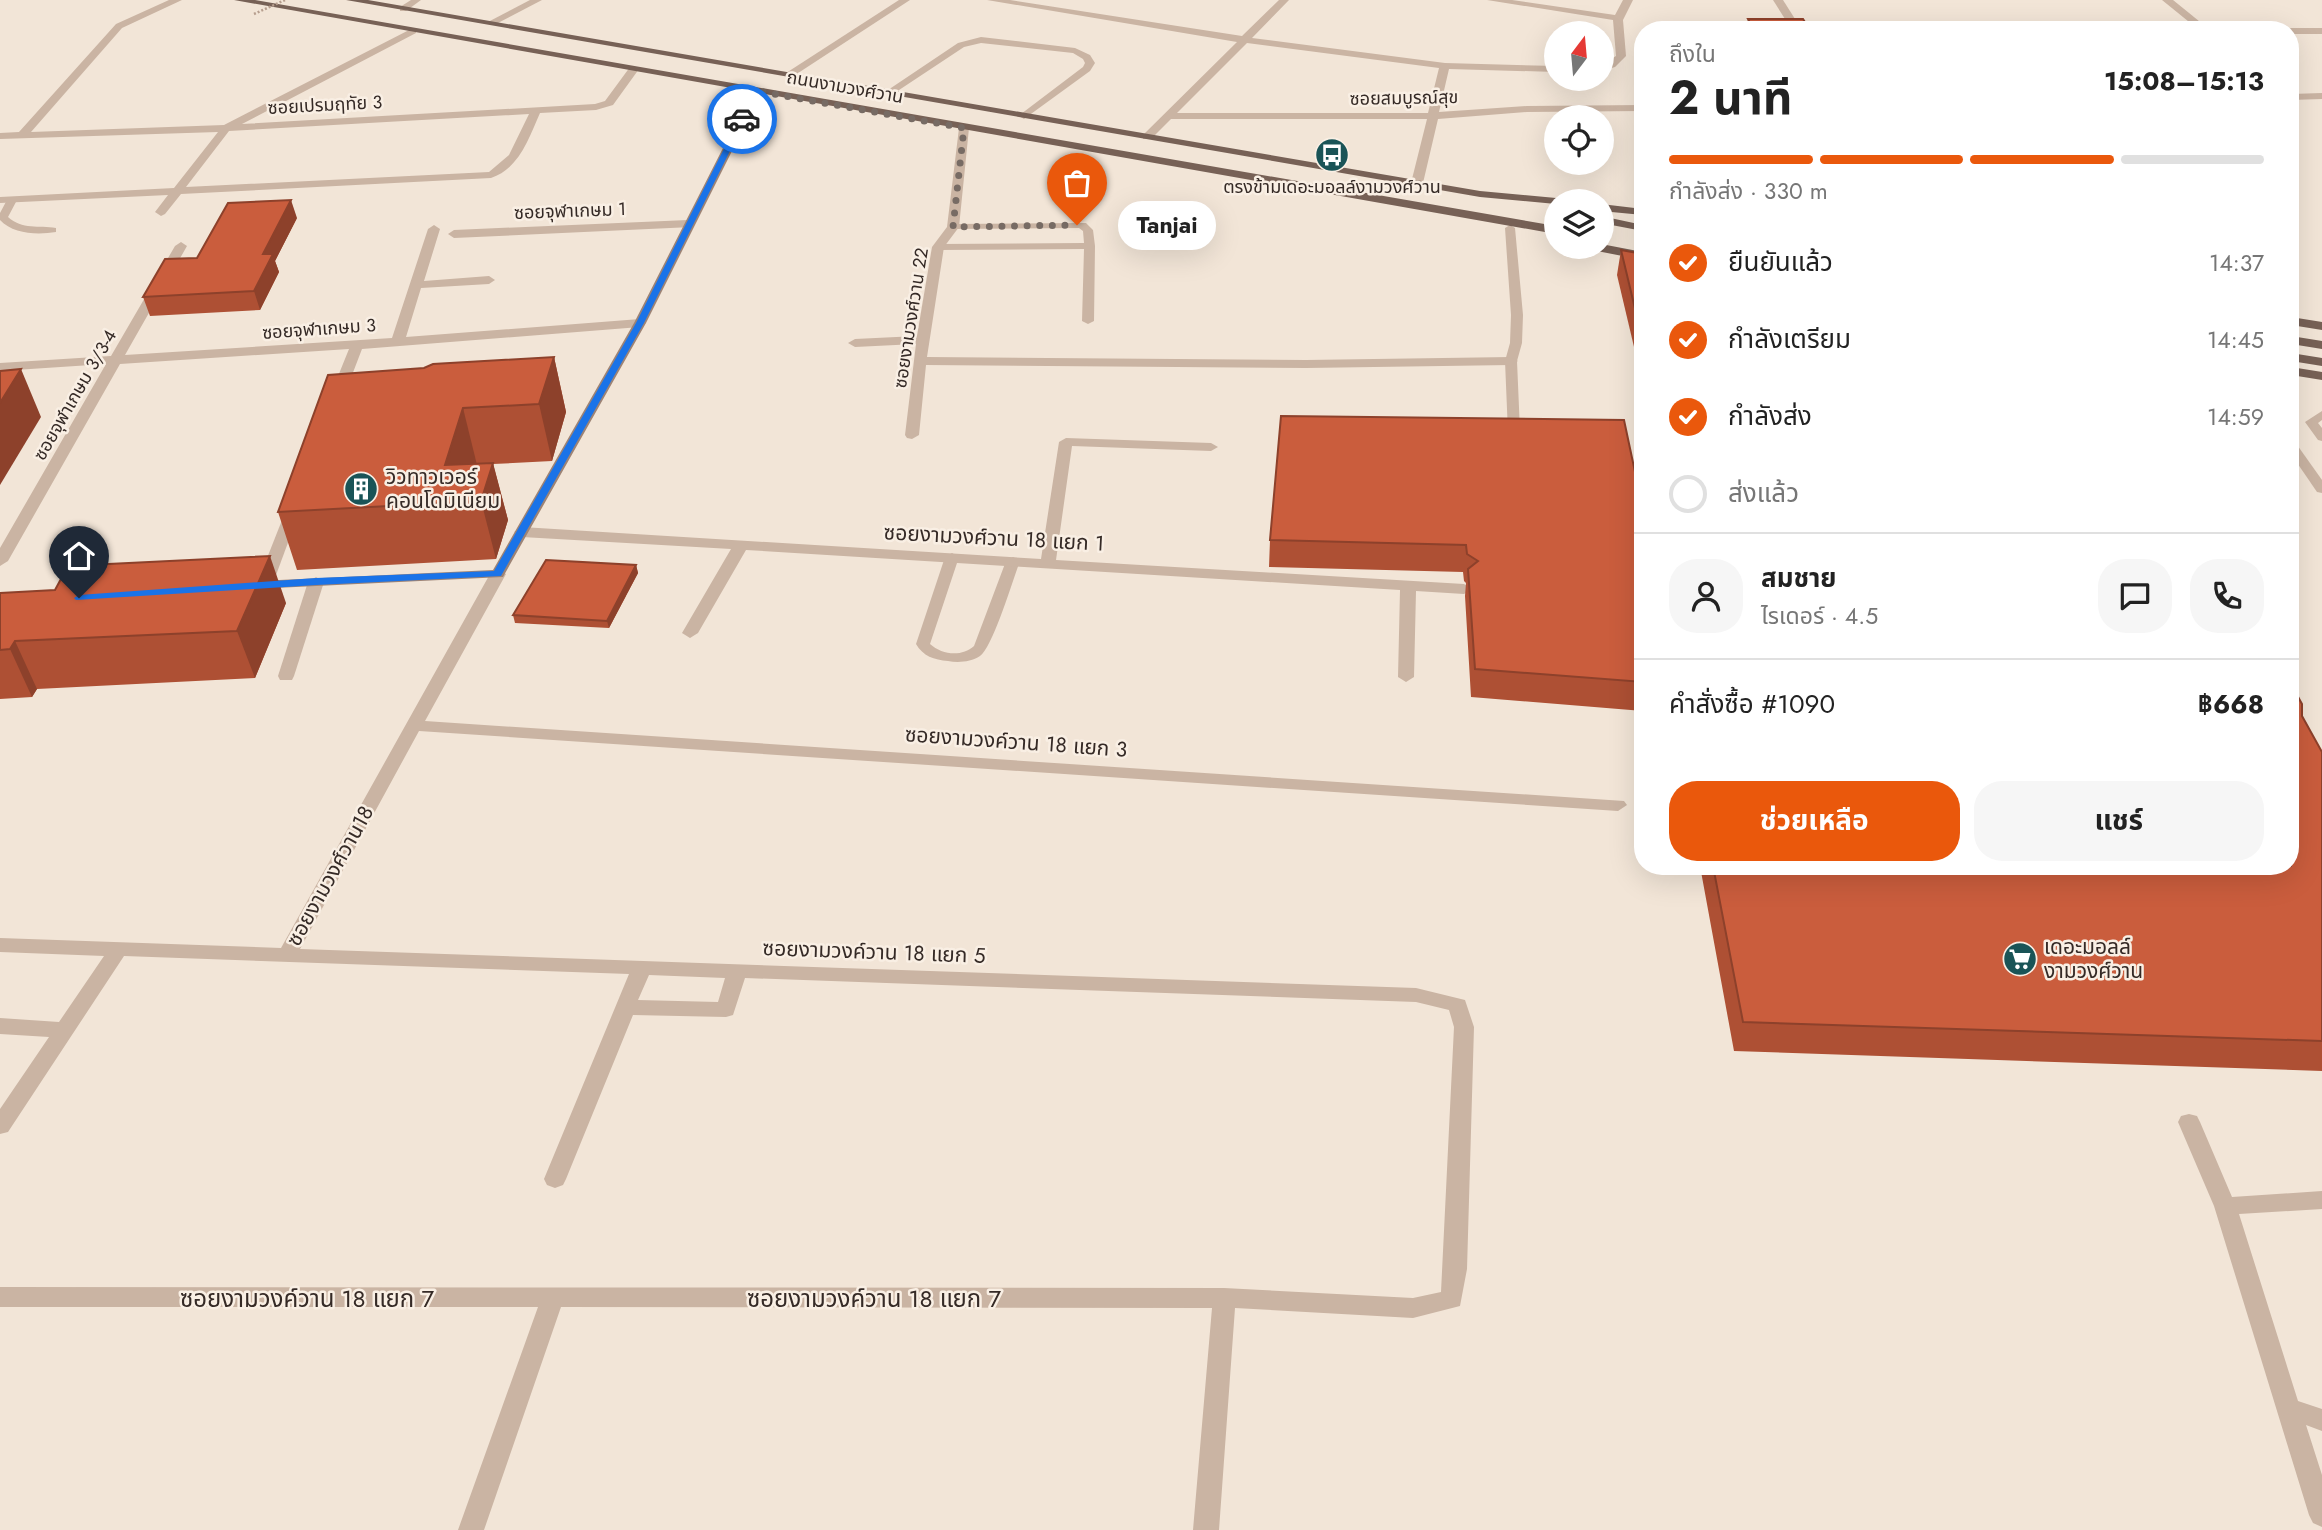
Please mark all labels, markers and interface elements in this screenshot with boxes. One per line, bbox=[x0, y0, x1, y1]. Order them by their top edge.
north arrow bbox=[1544, 21, 1614, 91]
map controls bbox=[1544, 21, 1614, 259]
text: ถึงใน bbox=[1669, 37, 1716, 71]
text: 15:08–15:13 bbox=[2104, 62, 2264, 100]
street label: ถนนงามวงศ์วาน bbox=[785, 64, 905, 110]
text: 2 นาที bbox=[1669, 65, 1792, 131]
courier bbox=[707, 84, 777, 154]
street label: ซอยสมบูรณ์สุข bbox=[1350, 84, 1458, 112]
street label: ซอยเปรมฤทัย 3 bbox=[267, 89, 383, 121]
icon: car bbox=[723, 100, 761, 138]
button: locate bbox=[1544, 105, 1614, 175]
bus stop icon: ตรงข้ามเดอะมอลล์งามวงศ์วาน bbox=[1313, 136, 1351, 174]
pin bbox=[1047, 153, 1107, 225]
icon: bag bbox=[1058, 164, 1096, 202]
place label: ตรงข้ามเดอะมอลล์งามวงศ์วาน bbox=[1223, 174, 1441, 200]
text: กำลังส่ง · 330 m bbox=[1669, 174, 1828, 208]
button: layers bbox=[1544, 189, 1614, 259]
street label: ซอยจุฬาเกษม 1 bbox=[514, 196, 626, 226]
callout: Tanjai bbox=[1119, 201, 1217, 250]
text: Tanjai bbox=[1136, 208, 1198, 242]
text: ยืนยันแล้ว bbox=[1728, 243, 1833, 281]
icon: check bbox=[1669, 244, 1707, 282]
street label: ซอยงามวงศ์วาน 22 bbox=[887, 246, 935, 390]
text: 14:37 bbox=[2209, 246, 2264, 280]
street label: ซอยจุฬาเกษม 3 bbox=[261, 312, 377, 346]
text: กำลังเตรียม bbox=[1728, 320, 1851, 358]
icon: check bbox=[1669, 321, 1707, 359]
text: 14:45 bbox=[2207, 323, 2264, 357]
street label: ซอยจุฬาเกษม 3/3-4 bbox=[27, 325, 123, 465]
text: กำลังส่ง bbox=[1728, 397, 1812, 435]
icon: check bbox=[1669, 398, 1707, 436]
text: 14:59 bbox=[2207, 400, 2264, 434]
place label: วิวทาวเวอร์ คอนโดมิเนียม bbox=[386, 462, 500, 516]
building icon: วิวทาวเวอร์ คอนโดมิเนียม bbox=[342, 470, 380, 508]
text: ส่งแล้ว bbox=[1728, 474, 1799, 512]
street label: ซอยงามวงศ์วาน 18 แยก 1 bbox=[883, 517, 1105, 559]
pin bbox=[49, 526, 109, 598]
icon: home bbox=[60, 537, 98, 575]
button: person bbox=[1669, 559, 1743, 633]
text: สมชาย bbox=[1761, 559, 1837, 597]
button: chat bbox=[2098, 559, 2172, 633]
button: phone bbox=[2190, 559, 2264, 633]
text: ไรเดอร์ · 4.5 bbox=[1761, 599, 1878, 633]
text: คำสั่งซื้อ #1090 bbox=[1669, 685, 1835, 723]
text: ฿668 bbox=[2198, 685, 2264, 723]
street label: ซอยงามวงค์วาน 18 แยก 3 bbox=[904, 719, 1128, 765]
button: ช่วยเหลือ bbox=[1669, 781, 1960, 861]
button: แชร์ bbox=[1974, 781, 2264, 861]
street label: ซอยงามวงศ์วาน18 bbox=[279, 800, 381, 952]
place label: เดอะมอลล์ งามวงศ์วาน bbox=[2044, 932, 2143, 986]
street label: ซอยงามวงค์วาน 18 แยก 5 bbox=[762, 933, 986, 971]
supermarket icon: เดอะมอลล์ งามวงศ์วาน bbox=[2001, 940, 2039, 978]
street label: ซอยงามวงค์วาน 18 แยก 7 bbox=[180, 1281, 434, 1316]
street label: ซอยงามวงค์วาน 18 แยก 7 bbox=[747, 1281, 1001, 1316]

